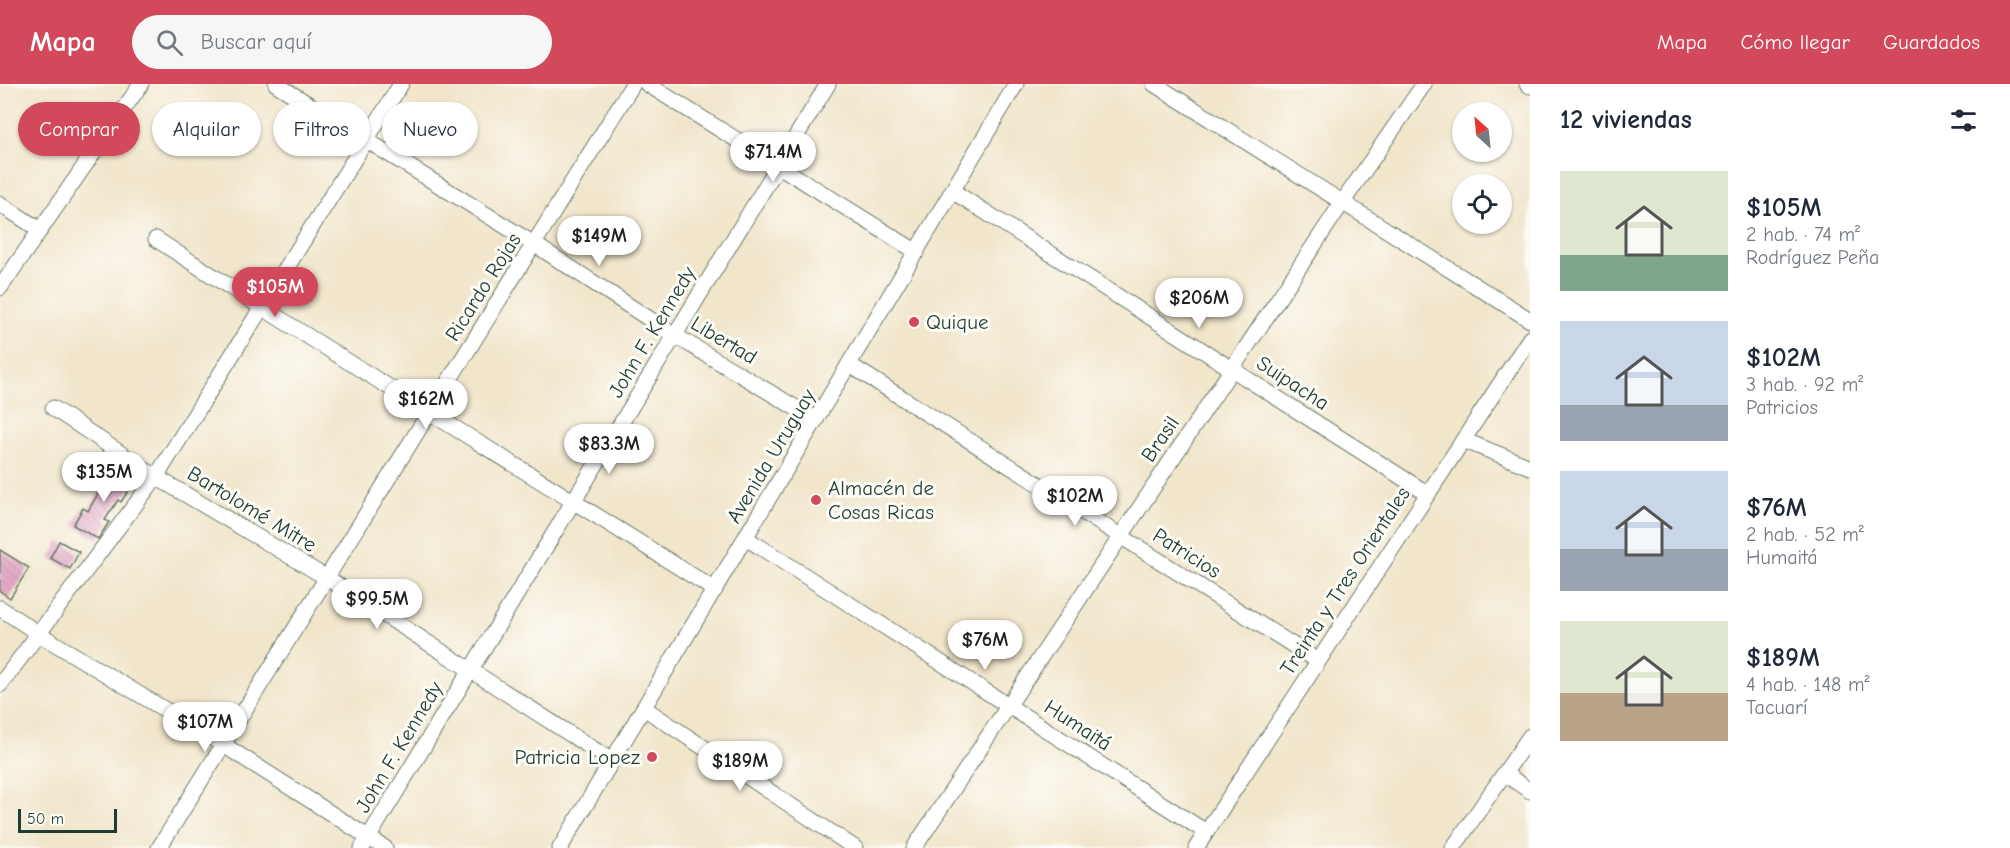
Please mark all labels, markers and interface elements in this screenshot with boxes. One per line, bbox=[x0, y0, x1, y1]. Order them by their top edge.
search box bbox=[132, 15, 552, 69]
text: Mapa bbox=[30, 26, 96, 58]
icon: search bbox=[153, 26, 186, 59]
text: Buscar aquí bbox=[201, 29, 312, 55]
text: Mapa bbox=[1657, 30, 1707, 54]
text: Cómo llegar bbox=[1740, 30, 1850, 54]
text: Guardados bbox=[1883, 30, 1980, 54]
chip: Comprar bbox=[18, 102, 140, 156]
chip: Alquilar bbox=[152, 102, 261, 156]
chip: Filtros bbox=[273, 102, 370, 156]
chip: Nuevo bbox=[382, 102, 478, 156]
north arrow bbox=[1452, 102, 1512, 162]
map controls bbox=[1452, 102, 1512, 234]
icon: filters bbox=[1947, 104, 1980, 137]
text: 12 viviendas bbox=[1560, 105, 1692, 135]
pin: $71.4M bbox=[724, 132, 822, 183]
text: $71.4M bbox=[744, 140, 802, 163]
button: locate bbox=[1452, 174, 1512, 234]
text: $105M bbox=[1746, 193, 1822, 223]
icon: home bbox=[1608, 195, 1680, 267]
pin: $149M bbox=[557, 216, 641, 267]
text: 2 hab. · 74 m² bbox=[1746, 223, 1860, 246]
text: $149M bbox=[571, 224, 627, 247]
street label: Ricardo Rojas bbox=[440, 228, 526, 346]
text: Rodríguez Peña bbox=[1746, 246, 1879, 269]
street label: John F. Kennedy bbox=[603, 262, 701, 402]
pin: $105M bbox=[233, 267, 317, 318]
text: $105M bbox=[246, 275, 304, 298]
pin: $206M bbox=[1157, 278, 1241, 329]
text: $206M bbox=[1169, 286, 1229, 309]
place label: Quique bbox=[926, 310, 988, 334]
street label: Libertad bbox=[687, 311, 761, 369]
marker: Quique bbox=[907, 315, 921, 329]
text: $102M bbox=[1746, 343, 1821, 373]
icon: home bbox=[1608, 345, 1680, 417]
street label: Suipacha bbox=[1252, 351, 1334, 415]
text: 3 hab. · 92 m² bbox=[1746, 373, 1863, 396]
pin: $162M bbox=[384, 379, 468, 430]
street label: Avenida Uruguay bbox=[722, 384, 821, 527]
text: $162M bbox=[398, 387, 454, 410]
text: Patricios bbox=[1746, 396, 1818, 419]
street label: Brasil bbox=[1136, 412, 1184, 466]
pin: $83.3M bbox=[560, 424, 658, 475]
text: $83.3M bbox=[578, 432, 640, 455]
pin: $135M bbox=[62, 452, 146, 503]
text: $135M bbox=[76, 460, 132, 483]
street label: Bartolomé Mitre bbox=[183, 461, 321, 557]
place label: Almacén de Cosas Ricas bbox=[828, 476, 934, 524]
pin: $102M bbox=[1033, 476, 1117, 527]
street label: Treinta y Tres Orientales bbox=[1275, 482, 1415, 680]
text: $102M bbox=[1046, 484, 1104, 507]
marker: Almacén de Cosas Ricas bbox=[809, 493, 823, 507]
text: $76M bbox=[1746, 493, 1807, 523]
icon: home bbox=[1608, 495, 1680, 567]
street label: Patricios bbox=[1149, 523, 1225, 583]
text: 2 hab. · 52 m² bbox=[1746, 523, 1864, 546]
text: Humaitá bbox=[1746, 546, 1818, 569]
pin: $99.5M bbox=[328, 579, 426, 630]
text: $99.5M bbox=[345, 587, 409, 610]
pin: $76M bbox=[949, 620, 1021, 671]
text: $76M bbox=[962, 628, 1008, 651]
text: $189M bbox=[1746, 643, 1820, 673]
icon: home bbox=[1608, 645, 1680, 717]
text: 4 hab. · 148 m² bbox=[1746, 673, 1870, 696]
street label: John F. Kennedy bbox=[350, 677, 448, 817]
street label: Humaitá bbox=[1040, 694, 1116, 756]
text: Tacuarí bbox=[1746, 696, 1808, 719]
pin: $107M bbox=[163, 702, 247, 753]
text: $107M bbox=[177, 710, 233, 733]
pin: $189M bbox=[698, 741, 782, 792]
place label: Patricia Lopez bbox=[514, 745, 640, 769]
text: $189M bbox=[712, 749, 768, 772]
marker: Patricia Lopez bbox=[645, 750, 659, 764]
scale bar bbox=[18, 806, 117, 834]
text: 50 m bbox=[27, 810, 64, 828]

